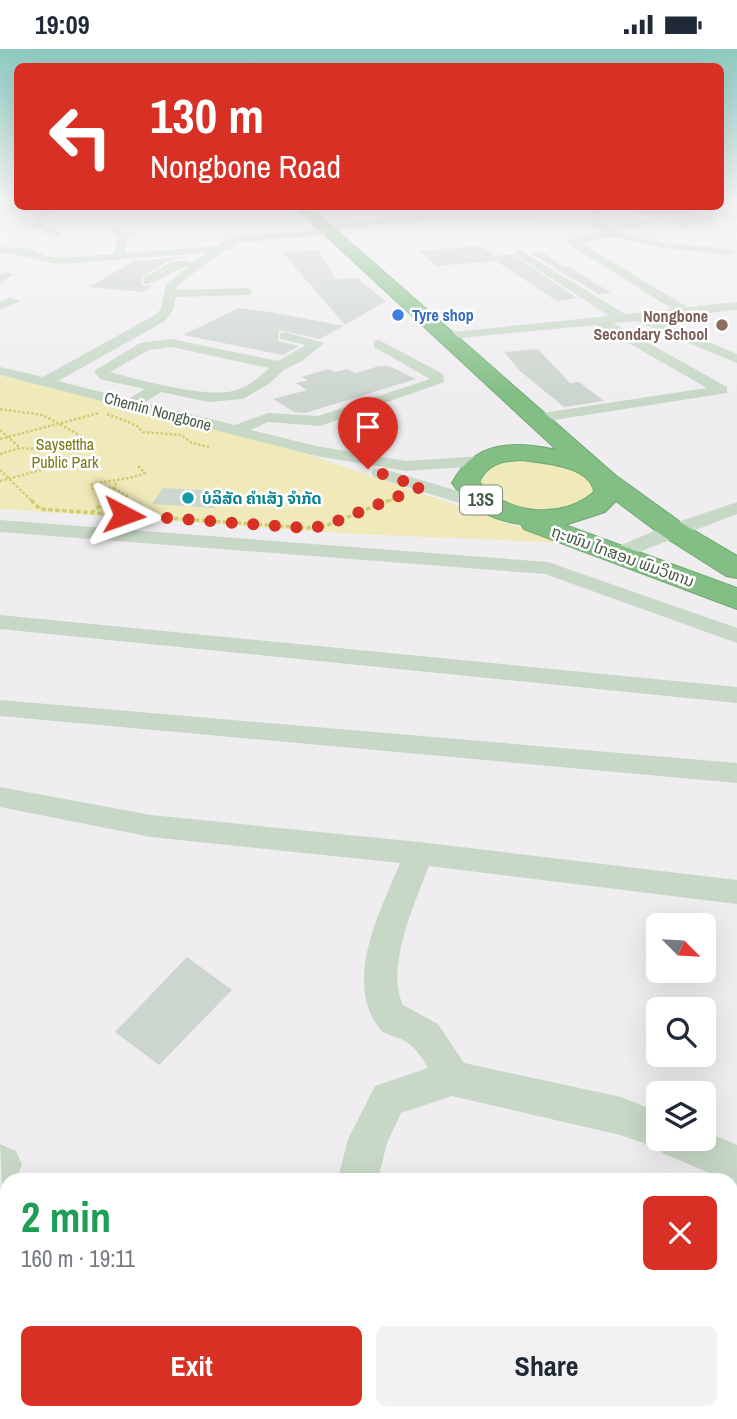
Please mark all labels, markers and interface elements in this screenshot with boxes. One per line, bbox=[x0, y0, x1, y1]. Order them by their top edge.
text: 19:09 bbox=[35, 7, 90, 42]
text: 130 m bbox=[150, 82, 264, 148]
icon: left bbox=[35, 91, 126, 182]
text: Nongbone Road bbox=[150, 145, 341, 188]
place label: Tyre shop bbox=[412, 304, 474, 326]
place label: Nongbone Secondary School bbox=[594, 305, 708, 345]
marker: Tyre shop bbox=[390, 307, 406, 323]
marker: Nongbone Secondary School bbox=[714, 317, 730, 333]
street label: Chemin Nongbone bbox=[102, 386, 214, 436]
pin bbox=[338, 397, 398, 469]
icon: arrive bbox=[349, 408, 387, 446]
park label: Saysettha Public Park bbox=[31, 433, 99, 473]
position arrow bbox=[87, 478, 161, 552]
road number: 13S bbox=[460, 485, 502, 515]
place label: ບໍລິສັດ ຄຳເສັງ ຈຳກັດ bbox=[202, 487, 322, 509]
marker: ບໍລິສັດ ຄຳເສັງ ຈຳກັດ bbox=[180, 490, 196, 506]
street label: ຖະໜົນ ໄກສອນ ພົມວິຫານ bbox=[548, 520, 698, 592]
north arrow bbox=[646, 913, 716, 983]
map controls bbox=[646, 913, 716, 1151]
button: search bbox=[646, 997, 716, 1067]
button: layers bbox=[646, 1081, 716, 1151]
text: 2 min bbox=[21, 1189, 111, 1245]
button: close bbox=[643, 1196, 717, 1270]
text: 160 m · 19:11 bbox=[21, 1243, 135, 1274]
button: Exit bbox=[21, 1326, 362, 1406]
button: Share bbox=[376, 1326, 717, 1406]

